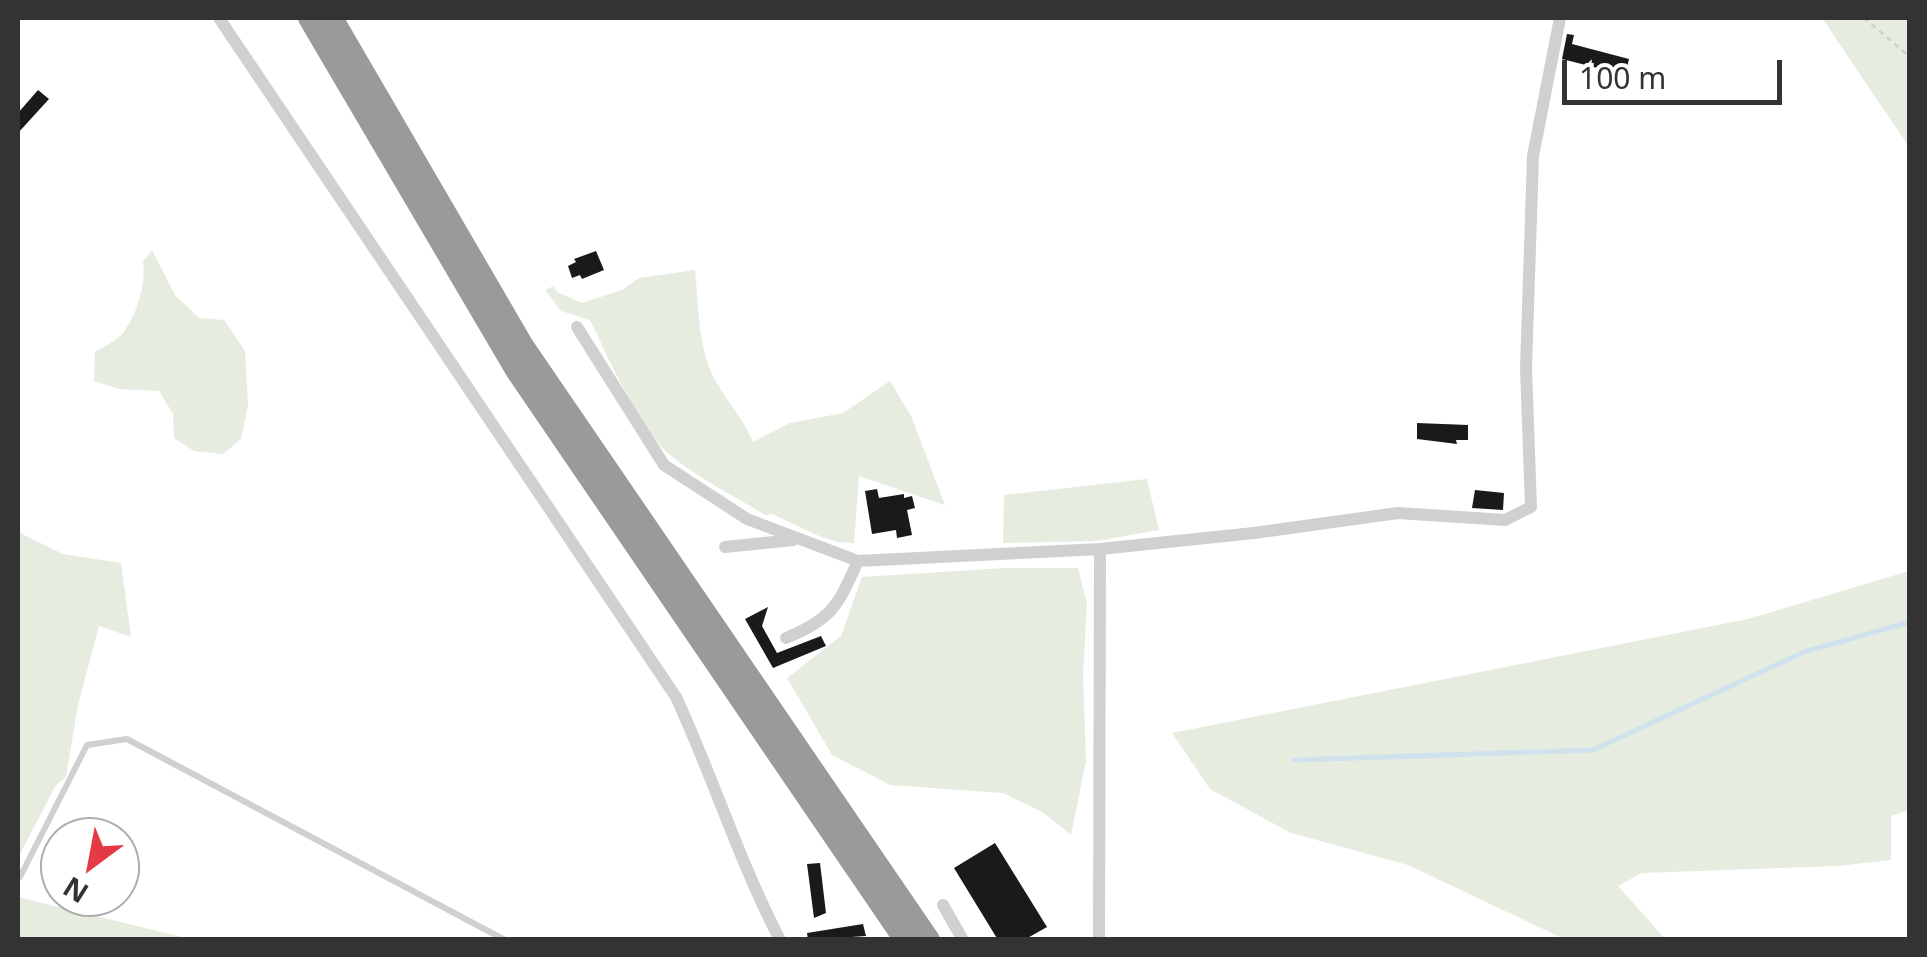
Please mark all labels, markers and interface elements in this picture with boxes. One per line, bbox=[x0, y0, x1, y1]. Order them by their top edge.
scale bar bbox=[1567, 40, 1787, 102]
text: 100 m bbox=[1579, 57, 1666, 98]
north arrow bbox=[40, 817, 140, 917]
text: N bbox=[55, 869, 95, 913]

